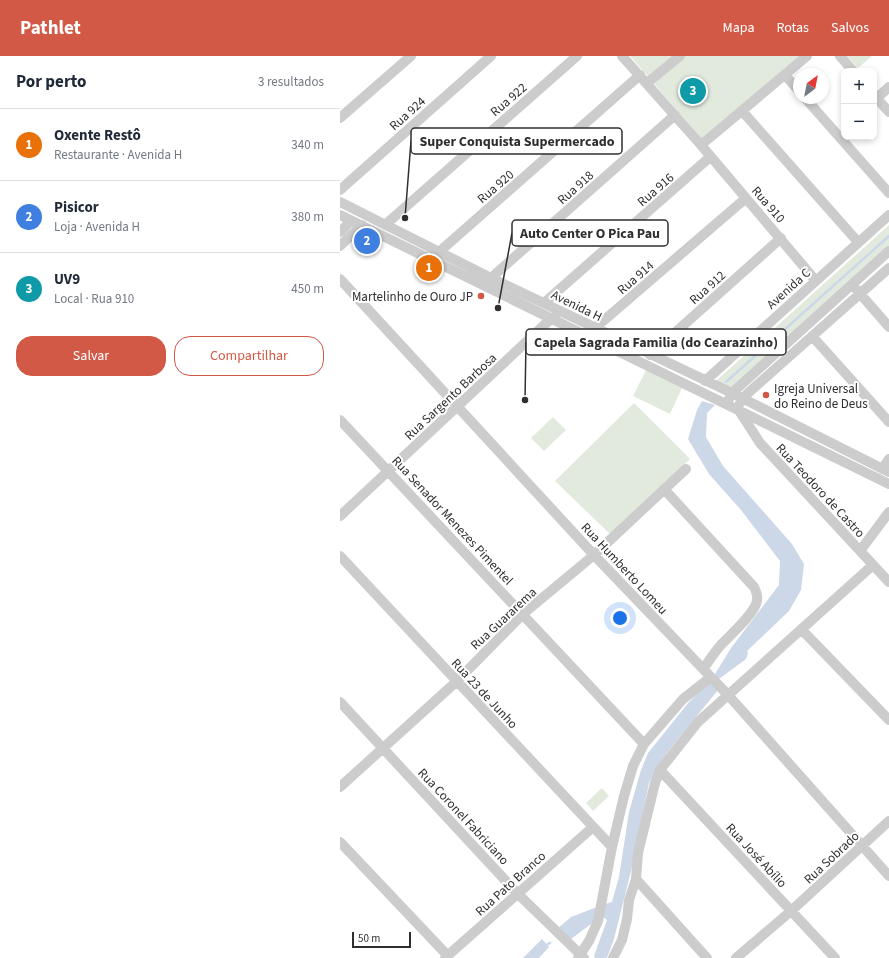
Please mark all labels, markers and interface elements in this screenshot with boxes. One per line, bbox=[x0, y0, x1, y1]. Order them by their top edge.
text: Pathlet bbox=[20, 15, 81, 42]
text: Mapa bbox=[723, 18, 754, 38]
text: Rotas bbox=[776, 18, 809, 38]
text: Salvos bbox=[831, 18, 869, 38]
north arrow bbox=[793, 68, 829, 104]
map controls bbox=[841, 68, 877, 140]
button: + bbox=[841, 68, 877, 104]
text: Por perto bbox=[16, 70, 86, 94]
text: 3 resultados bbox=[258, 73, 324, 91]
pin: 3 bbox=[680, 76, 706, 106]
street label: Rua 922 bbox=[487, 79, 531, 121]
street label: Rua 924 bbox=[386, 92, 430, 135]
button: − bbox=[841, 104, 877, 140]
text: Oxente Restô bbox=[54, 125, 141, 146]
callout: Super Conquista Supermercado bbox=[411, 128, 622, 154]
text: Super Conquista Supermercado bbox=[419, 132, 615, 152]
text: 1 bbox=[26, 136, 32, 154]
text: 340 m bbox=[291, 136, 324, 154]
text: Restaurante · Avenida H bbox=[54, 146, 182, 164]
street label: Rua 920 bbox=[474, 166, 518, 208]
street label: Rua 918 bbox=[554, 167, 598, 209]
street label: Rua 916 bbox=[634, 169, 678, 211]
street label: Rua 910 bbox=[747, 183, 789, 227]
text: Pisicor bbox=[54, 197, 99, 218]
text: 2 bbox=[26, 208, 32, 226]
text: 380 m bbox=[291, 208, 324, 226]
text: Loja · Avenida H bbox=[54, 218, 140, 236]
callout: Auto Center O Pica Pau bbox=[512, 220, 668, 246]
text: Auto Center O Pica Pau bbox=[519, 224, 660, 244]
pin: 2 bbox=[354, 226, 380, 256]
pin: 1 bbox=[416, 253, 442, 283]
street label: Rua 914 bbox=[614, 257, 658, 299]
street label: Avenida C bbox=[763, 264, 815, 313]
street label: Rua 912 bbox=[686, 267, 730, 309]
text: UV9 bbox=[54, 269, 80, 290]
text: 3 bbox=[26, 280, 32, 298]
text: 450 m bbox=[291, 280, 324, 298]
street label: Avenida H bbox=[548, 286, 605, 326]
place label: Martelinho de Ouro JP bbox=[352, 288, 473, 306]
text: Local · Rua 910 bbox=[54, 290, 134, 308]
marker: Martelinho de Ouro JP bbox=[476, 291, 486, 301]
callout: Capela Sagrada Familia (do Cearazinho) bbox=[526, 329, 786, 355]
text: Capela Sagrada Familia (do Cearazinho) bbox=[534, 333, 778, 353]
button: Salvar bbox=[16, 336, 166, 376]
button: Compartilhar bbox=[174, 336, 324, 376]
street label: Rua Sargento Barbosa bbox=[401, 349, 501, 444]
place label: Igreja Universal do Reino de Deus bbox=[774, 380, 868, 413]
marker: Igreja Universal do Reino de Deus bbox=[761, 390, 771, 400]
street label: Rua Teodoro de Castro bbox=[772, 440, 869, 542]
street label: Rua Senador Menezes Pimentel bbox=[388, 452, 517, 589]
street label: Rua Humberto Lomeu bbox=[577, 519, 672, 619]
street label: Rua Guararema bbox=[467, 583, 541, 654]
your location bbox=[610, 608, 630, 628]
street label: Rua 23 de Junho bbox=[447, 655, 522, 733]
street label: Rua Coronel Fabriciano bbox=[414, 764, 513, 869]
street label: Rua José Abílio bbox=[722, 819, 791, 892]
street label: Rua Sobrado bbox=[800, 827, 863, 888]
street label: Rua Pato Branco bbox=[472, 847, 550, 920]
scale bar bbox=[352, 930, 411, 949]
text: 50 m bbox=[358, 931, 380, 946]

